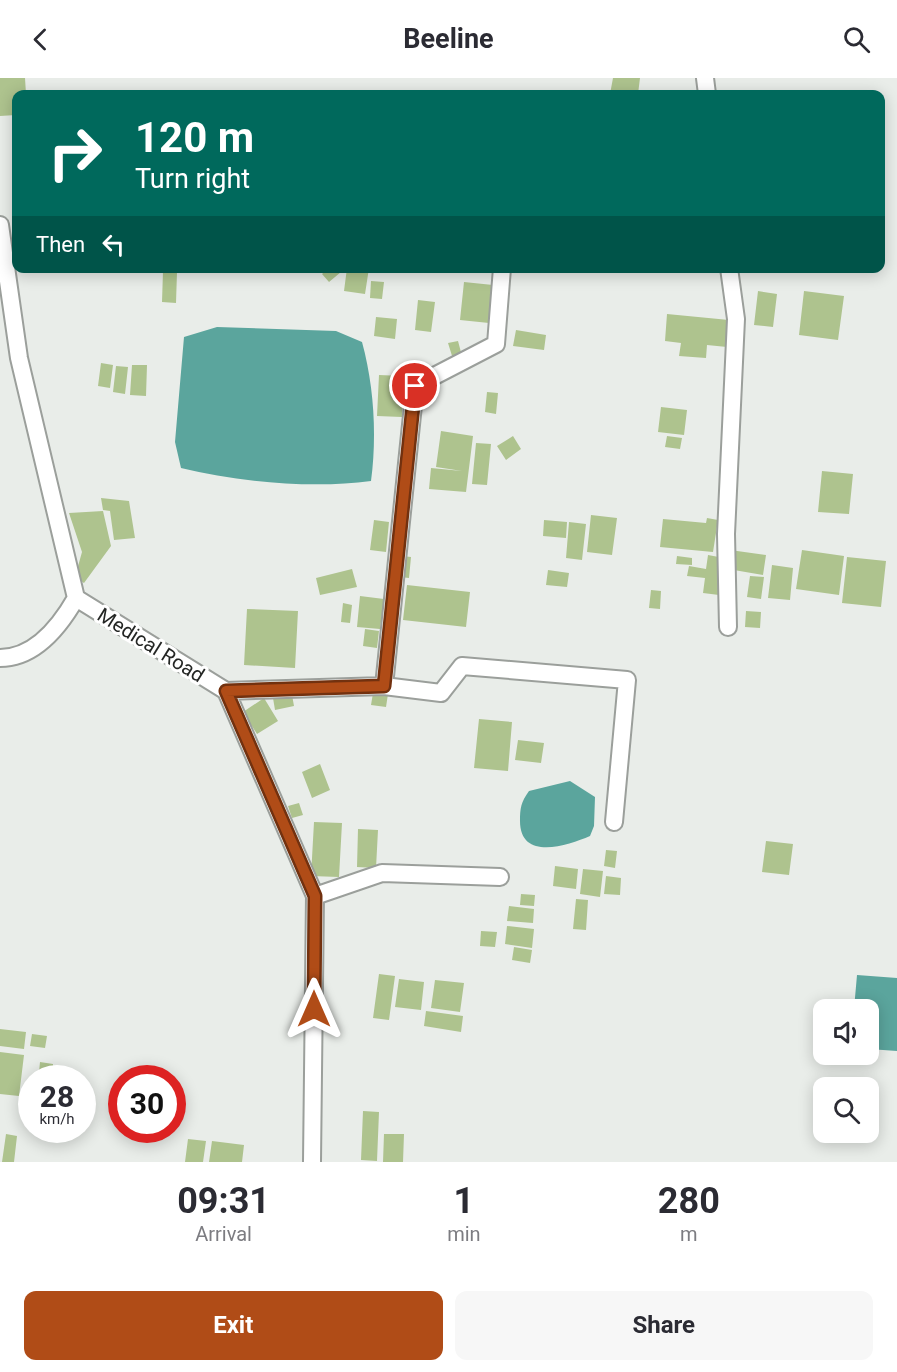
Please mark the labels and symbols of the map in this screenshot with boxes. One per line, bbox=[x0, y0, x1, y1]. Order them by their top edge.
pin bbox=[389, 360, 440, 411]
street label: Medical Road bbox=[93, 603, 209, 687]
position arrow bbox=[282, 977, 346, 1041]
speed limit sign: 30 bbox=[108, 1065, 186, 1143]

